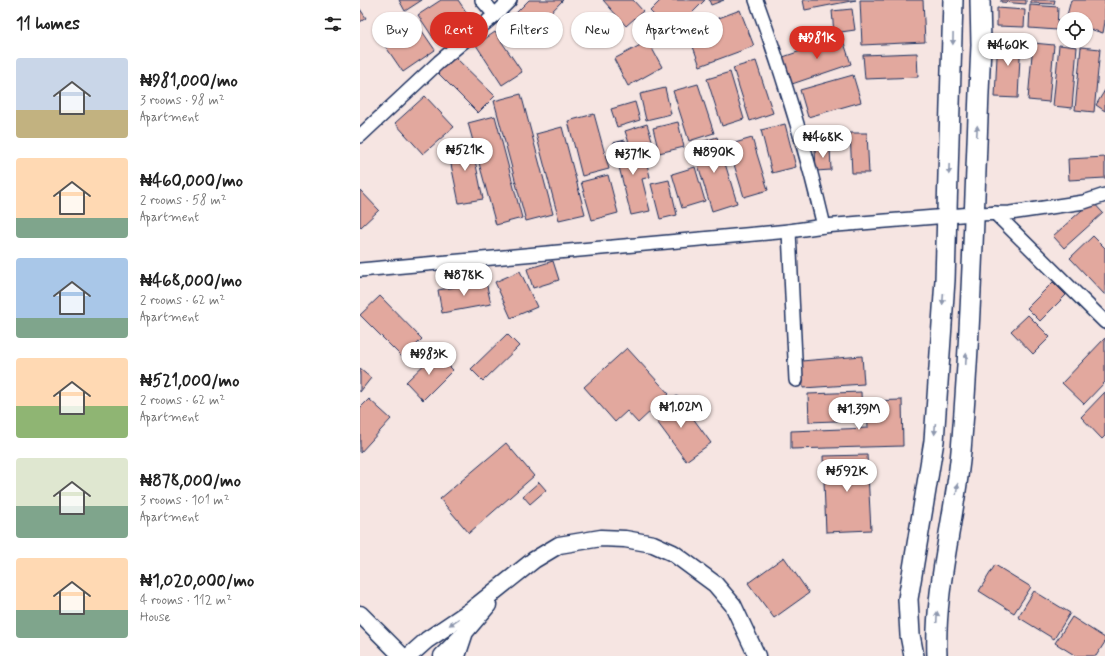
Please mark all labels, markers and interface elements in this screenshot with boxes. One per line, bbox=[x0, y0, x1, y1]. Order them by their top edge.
chip: Buy bbox=[372, 12, 422, 48]
chip: Rent bbox=[430, 12, 488, 48]
chip: Filters bbox=[496, 12, 563, 48]
chip: New bbox=[571, 12, 624, 48]
chip: Apartment bbox=[632, 12, 723, 48]
map controls bbox=[1057, 12, 1093, 48]
button: locate bbox=[1057, 12, 1093, 48]
text: 11 homes bbox=[16, 13, 80, 35]
icon: filters bbox=[322, 13, 344, 35]
pin: ₦981K bbox=[789, 26, 845, 60]
text: ₦981K bbox=[798, 30, 836, 47]
one-way arrow bbox=[950, 33, 956, 46]
pin: ₦460K bbox=[980, 33, 1036, 67]
text: ₦460K bbox=[987, 37, 1029, 54]
text: ₦981,000/mo bbox=[140, 70, 238, 92]
icon: home bbox=[48, 74, 96, 122]
text: 3 rooms · 98 m² bbox=[140, 92, 225, 109]
text: Apartment bbox=[140, 109, 199, 126]
pin: ₦468K bbox=[795, 125, 851, 159]
one-way arrow bbox=[973, 125, 980, 137]
text: ₦468K bbox=[803, 129, 843, 146]
pin: ₦521K bbox=[437, 138, 493, 172]
pin: ₦890K bbox=[686, 140, 742, 174]
text: ₦521K bbox=[446, 142, 484, 159]
pin: ₦371K bbox=[605, 142, 661, 176]
text: ₦890K bbox=[693, 144, 735, 161]
text: ₦371K bbox=[615, 146, 651, 163]
one-way arrow bbox=[946, 163, 952, 176]
text: ₦460,000/mo bbox=[140, 170, 243, 192]
icon: home bbox=[48, 174, 96, 222]
text: 2 rooms · 58 m² bbox=[140, 192, 227, 209]
text: Apartment bbox=[140, 209, 199, 226]
pin: ₦878K bbox=[436, 263, 492, 297]
text: ₦878K bbox=[444, 267, 484, 284]
text: ₦468,000/mo bbox=[140, 270, 242, 292]
icon: home bbox=[48, 274, 96, 322]
text: 2 rooms · 62 m² bbox=[140, 292, 225, 309]
one-way arrow bbox=[940, 293, 947, 305]
text: Apartment bbox=[140, 309, 199, 326]
pin: ₦983K bbox=[401, 342, 457, 376]
text: ₦983K bbox=[410, 346, 448, 363]
one-way arrow bbox=[963, 353, 970, 365]
text: ₦521,000/mo bbox=[140, 370, 239, 392]
icon: home bbox=[48, 374, 96, 422]
text: 2 rooms · 62 m² bbox=[140, 392, 225, 409]
pin: ₦1.02M bbox=[648, 395, 714, 429]
pin: ₦1.39M bbox=[826, 397, 892, 431]
text: ₦1.02M bbox=[659, 399, 703, 416]
text: ₦1.39M bbox=[838, 401, 880, 418]
text: Apartment bbox=[140, 409, 199, 426]
one-way arrow bbox=[932, 423, 938, 436]
pin: ₦592K bbox=[819, 459, 875, 493]
text: ₦592K bbox=[826, 463, 868, 480]
text: ₦878,000/mo bbox=[140, 470, 241, 492]
icon: home bbox=[48, 474, 96, 522]
one-way arrow bbox=[954, 482, 960, 495]
text: 3 rooms · 101 m² bbox=[140, 492, 229, 509]
text: Apartment bbox=[140, 509, 199, 526]
text: ₦1,020,000/mo bbox=[140, 570, 254, 592]
icon: home bbox=[48, 574, 96, 622]
text: 4 rooms · 112 m² bbox=[140, 592, 232, 609]
text: House bbox=[140, 609, 171, 626]
one-way arrow bbox=[934, 611, 941, 623]
one-way arrow bbox=[448, 618, 459, 626]

